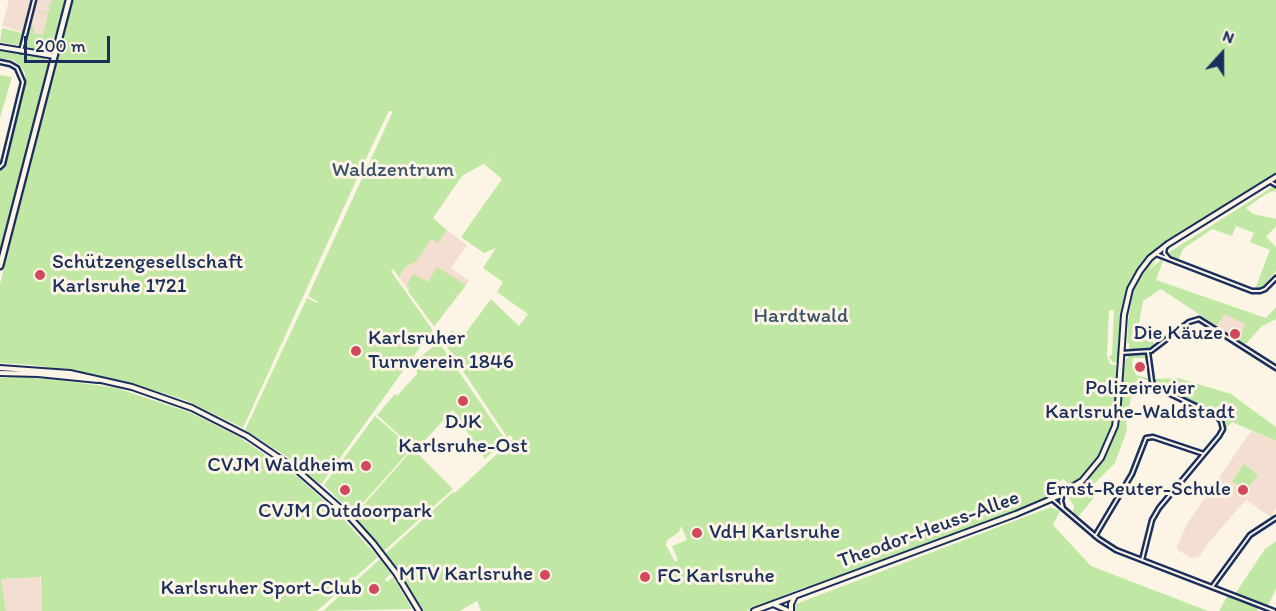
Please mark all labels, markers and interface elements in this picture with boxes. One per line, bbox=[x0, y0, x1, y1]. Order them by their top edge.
scale bar bbox=[27, 24, 112, 62]
north arrow bbox=[1192, 24, 1252, 84]
text: N bbox=[1220, 26, 1237, 48]
text: 200 m bbox=[35, 35, 86, 57]
park label: Waldzentrum bbox=[332, 158, 454, 184]
place label: Schützengesellschaft Karlsruhe 1721 bbox=[52, 250, 243, 300]
marker: Schützengesellschaft Karlsruhe 1721 bbox=[33, 268, 47, 282]
park label: Hardtwald bbox=[754, 304, 848, 330]
place label: Die Käuze bbox=[1133, 321, 1223, 347]
place label: Karlsruher Turnverein 1846 bbox=[368, 326, 514, 376]
marker: Die Käuze bbox=[1228, 327, 1242, 341]
marker: Karlsruher Turnverein 1846 bbox=[349, 344, 363, 358]
marker: Polizeirevier Karlsruhe-Waldstadt bbox=[1133, 360, 1147, 374]
place label: Polizeirevier Karlsruhe-Waldstadt bbox=[1045, 376, 1235, 426]
marker: DJK Karlsruhe-Ost bbox=[456, 394, 470, 408]
place label: DJK Karlsruhe-Ost bbox=[398, 410, 528, 460]
place label: CVJM Waldheim bbox=[207, 453, 354, 479]
marker: CVJM Waldheim bbox=[359, 459, 373, 473]
place label: Ernst-Reuter-Schule bbox=[1046, 477, 1231, 503]
marker: CVJM Outdoorpark bbox=[338, 483, 352, 497]
marker: Ernst-Reuter-Schule bbox=[1236, 483, 1250, 497]
street label: Theodor-Heuss-Allee bbox=[835, 486, 1023, 574]
place label: CVJM Outdoorpark bbox=[258, 499, 432, 525]
place label: VdH Karlsruhe bbox=[709, 520, 840, 546]
marker: VdH Karlsruhe bbox=[690, 526, 704, 540]
place label: MTV Karlsruhe bbox=[399, 562, 533, 588]
place label: FC Karlsruhe bbox=[657, 564, 775, 590]
marker: MTV Karlsruhe bbox=[538, 568, 552, 582]
marker: FC Karlsruhe bbox=[638, 570, 652, 584]
place label: Karlsruher Sport-Club bbox=[160, 576, 362, 602]
marker: Karlsruher Sport-Club bbox=[367, 582, 381, 596]

